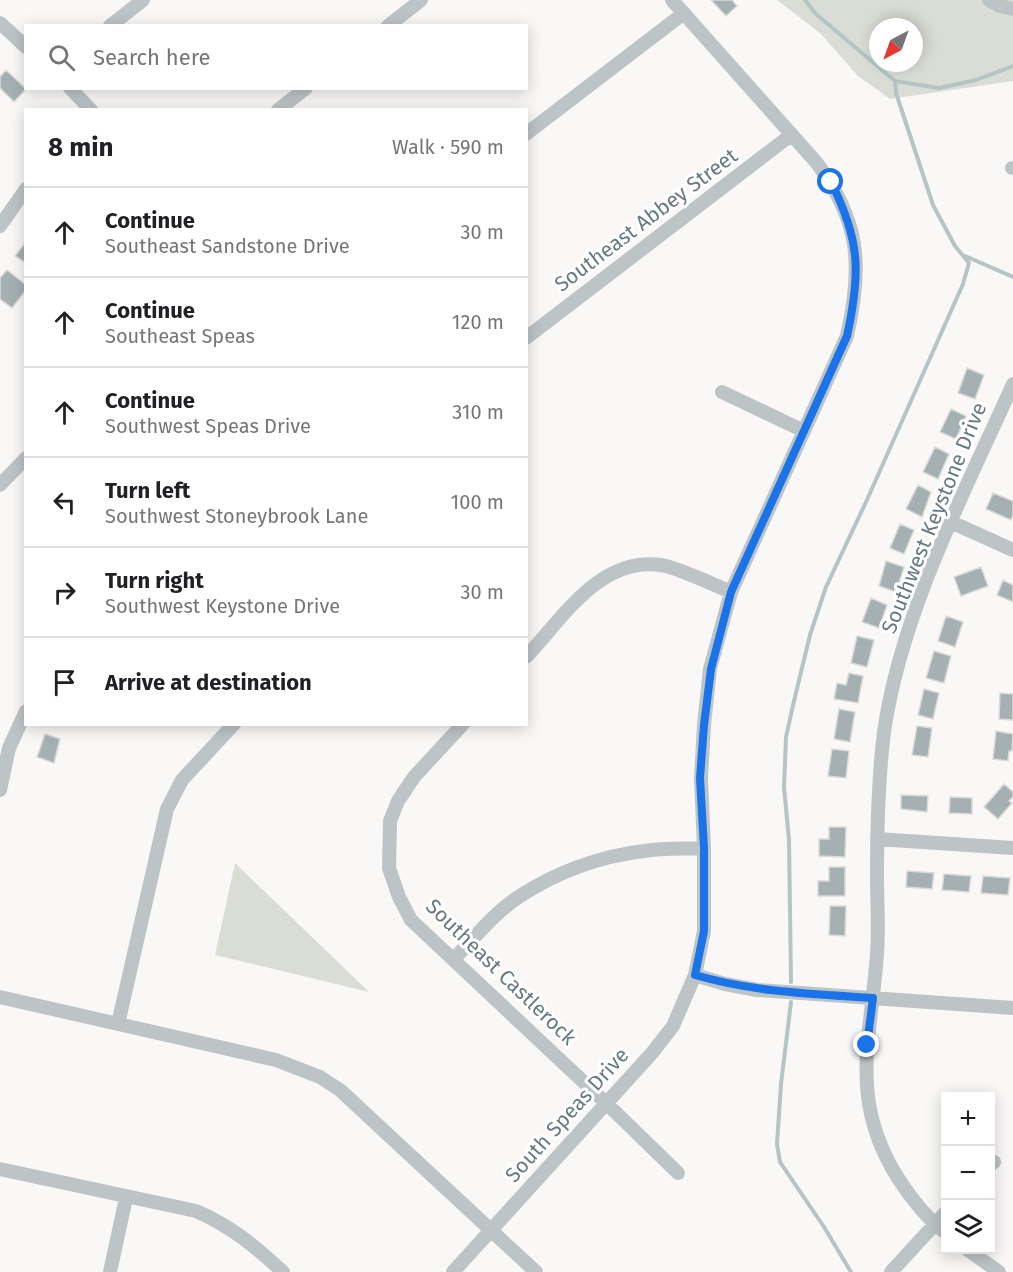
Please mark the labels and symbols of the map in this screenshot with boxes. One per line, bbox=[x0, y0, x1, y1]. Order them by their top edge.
north arrow bbox=[869, 18, 923, 72]
street label: Southeast Abbey Street bbox=[549, 142, 743, 297]
route start bbox=[817, 168, 843, 194]
street label: Southwest Keystone Drive bbox=[876, 399, 992, 637]
street label: Southeast Castlerock bbox=[420, 893, 582, 1051]
route end bbox=[853, 1031, 879, 1057]
street label: South Speas Drive bbox=[500, 1042, 634, 1188]

